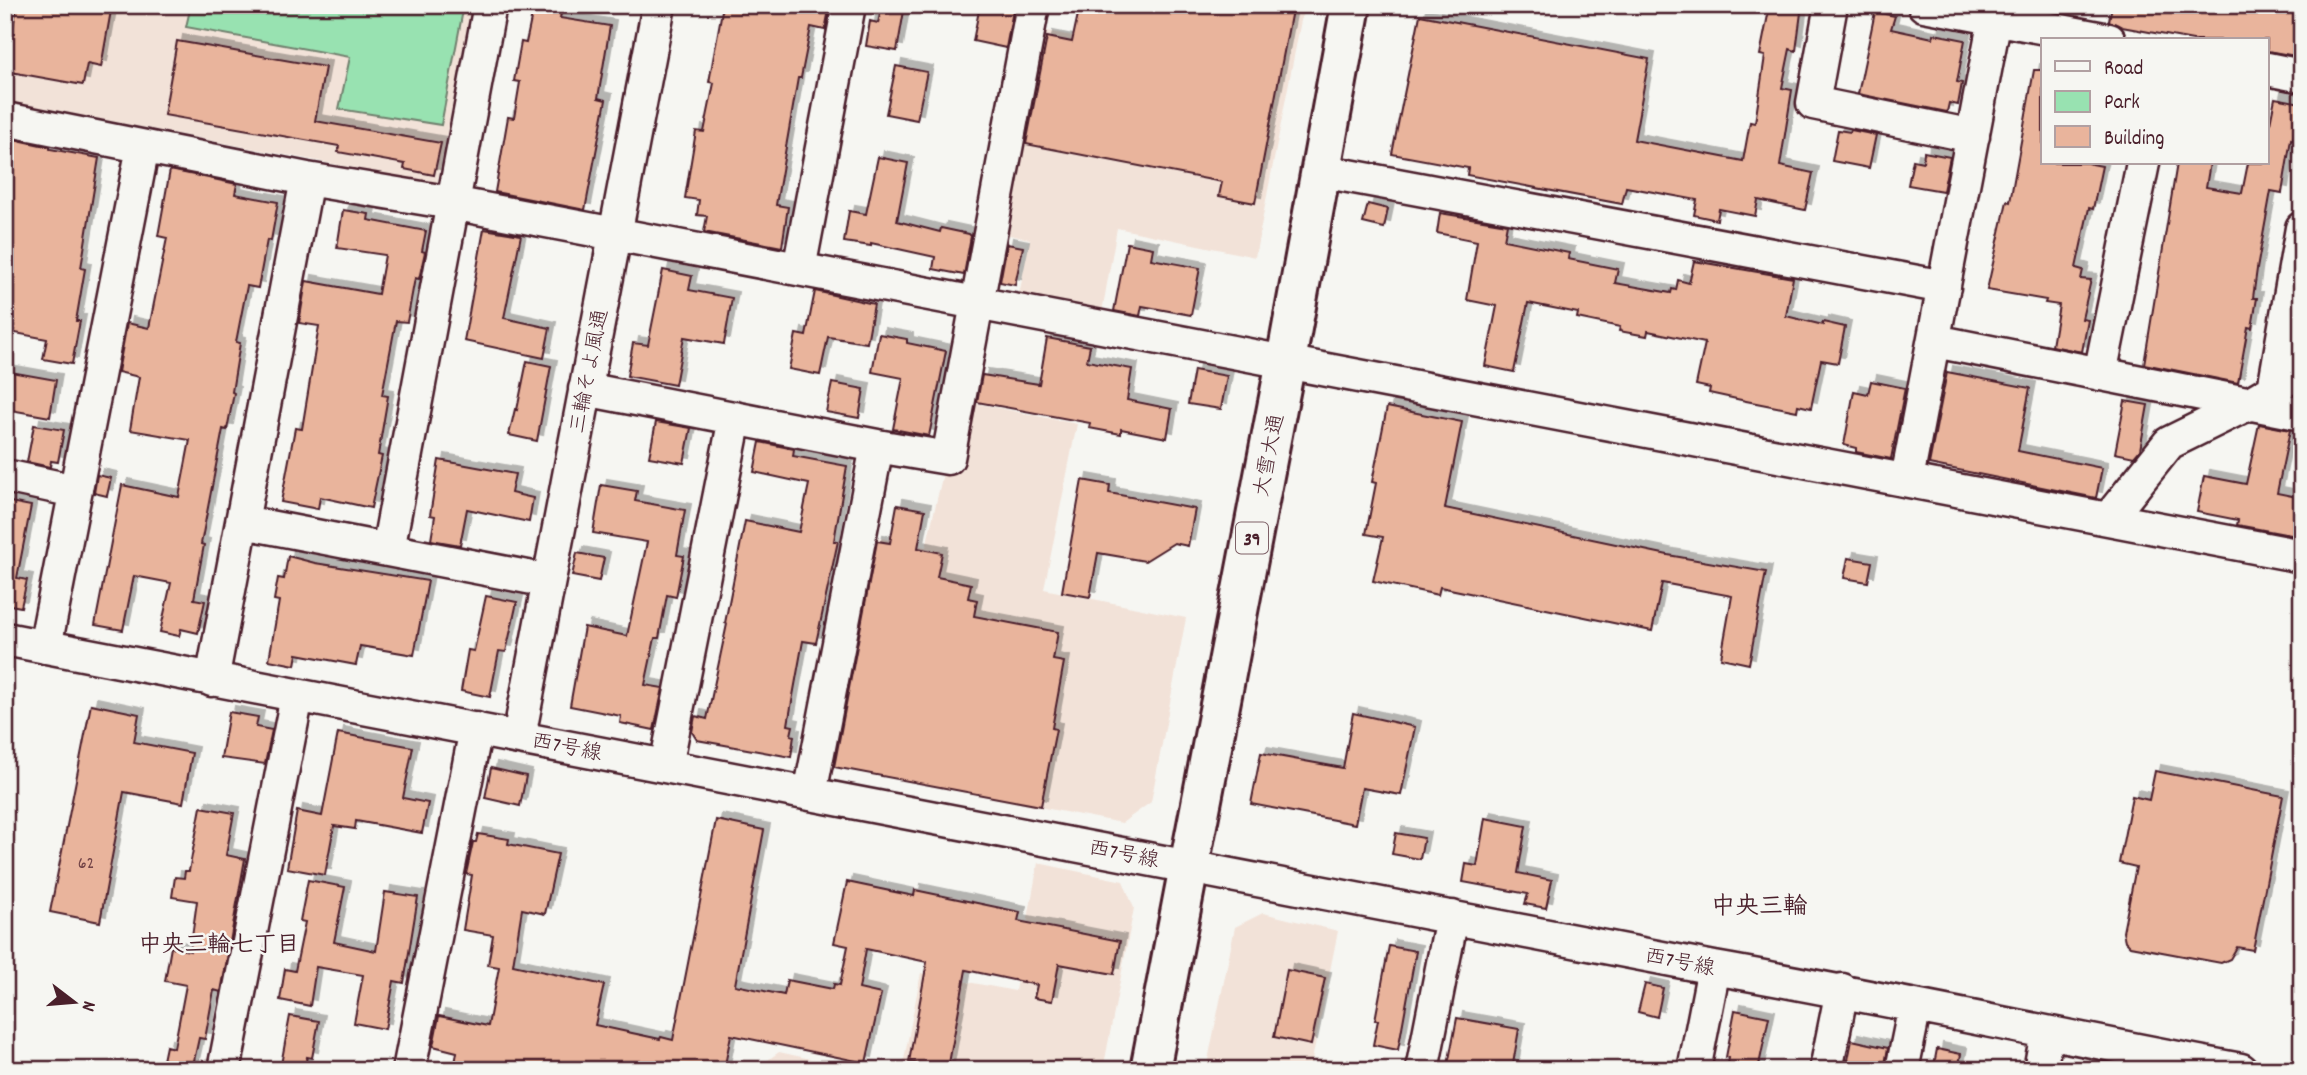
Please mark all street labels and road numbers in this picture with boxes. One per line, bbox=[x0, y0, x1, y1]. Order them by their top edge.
street label: 三輪そよ風通 bbox=[564, 307, 618, 436]
street label: 大雪大通 bbox=[1248, 411, 1294, 500]
road number: 39 bbox=[1236, 523, 1268, 554]
street label: 西7号線 bbox=[529, 727, 604, 770]
street label: 西7号線 bbox=[1086, 834, 1161, 877]
street label: 西7号線 bbox=[1642, 942, 1717, 985]

